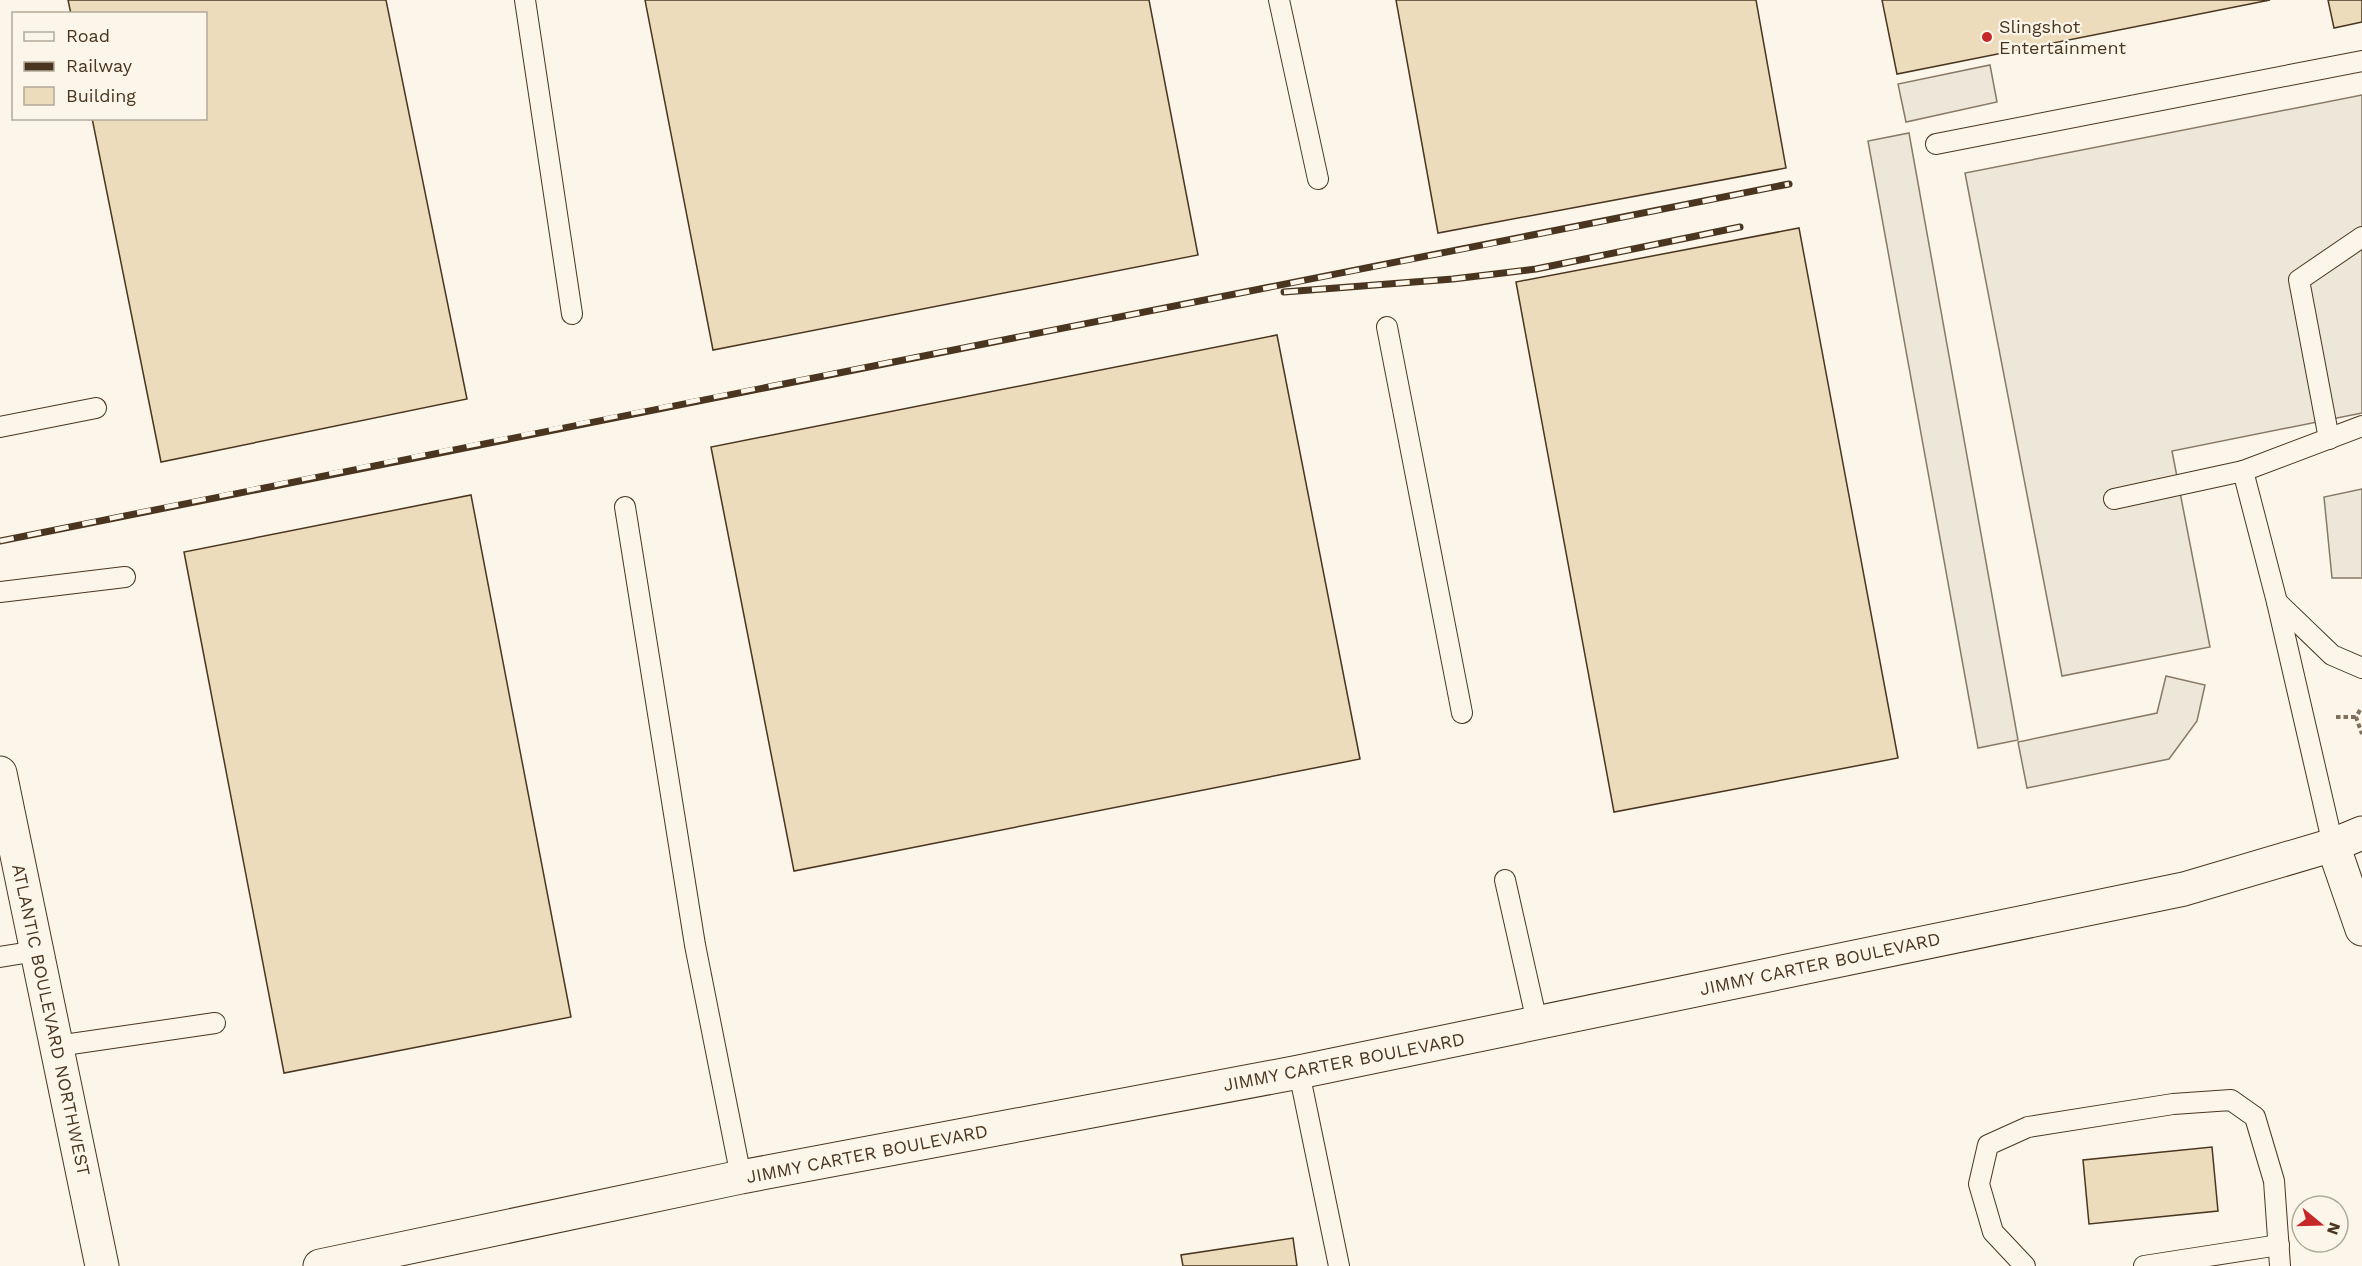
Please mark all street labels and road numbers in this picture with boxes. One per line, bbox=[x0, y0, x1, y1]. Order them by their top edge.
street label: ATLANTIC BOULEVARD NORTHWEST bbox=[8, 862, 95, 1178]
street label: JIMMY CARTER BOULEVARD bbox=[1697, 928, 1942, 999]
street label: JIMMY CARTER BOULEVARD bbox=[1221, 1028, 1467, 1095]
street label: JIMMY CARTER BOULEVARD bbox=[744, 1120, 990, 1187]

